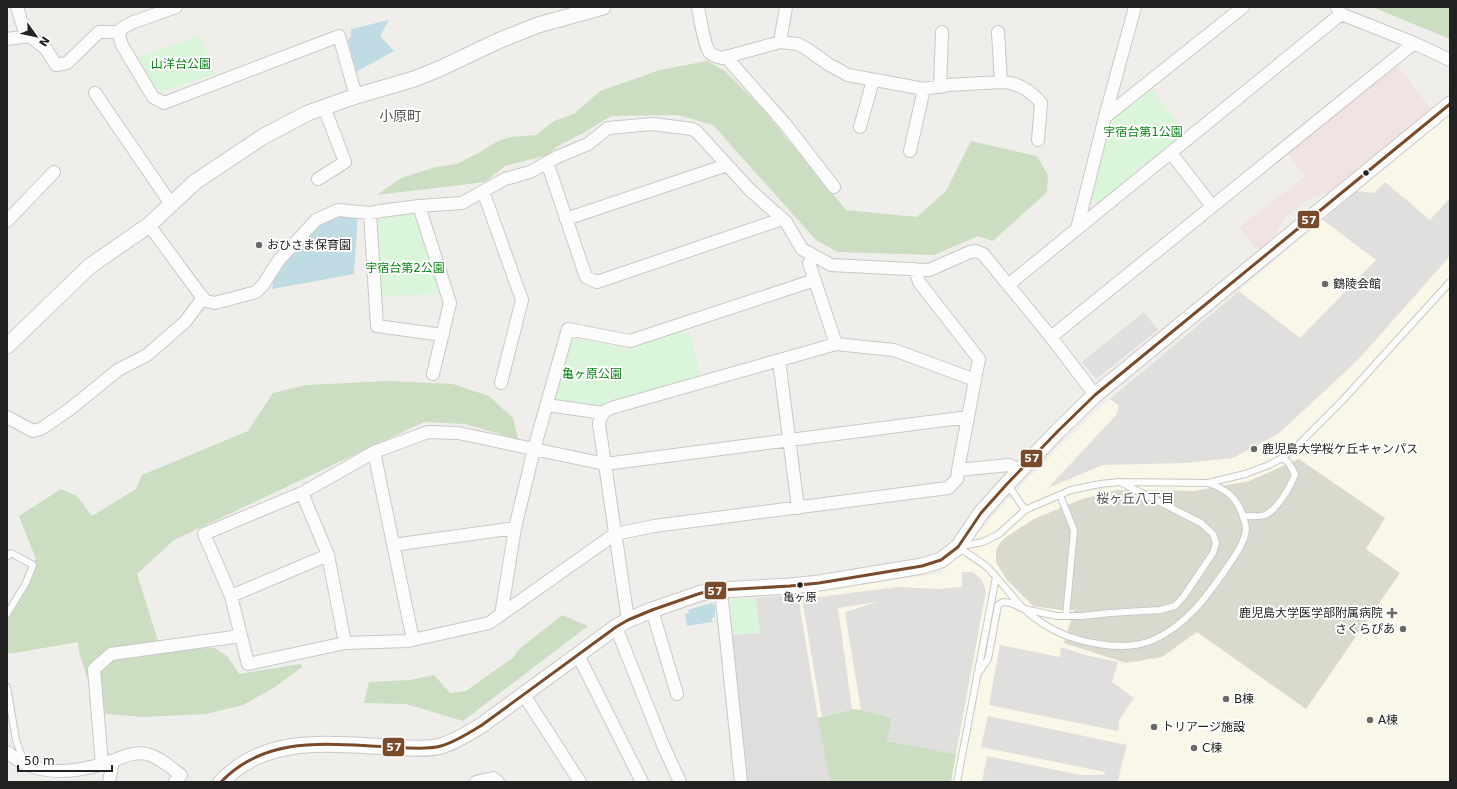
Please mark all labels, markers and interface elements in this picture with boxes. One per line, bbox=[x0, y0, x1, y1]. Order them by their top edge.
north arrow bbox=[16, 16, 56, 56]
text: N bbox=[36, 34, 52, 49]
park label: 山洋台公園 bbox=[151, 57, 211, 71]
district label: 小原町 bbox=[379, 108, 421, 124]
park label: 宇宿台第1公園 bbox=[1103, 125, 1183, 139]
unlabelled marker bbox=[1361, 168, 1371, 178]
line badge: 57 bbox=[1297, 210, 1320, 229]
text: 57 bbox=[1301, 214, 1317, 227]
place label: おひさま保育園 bbox=[267, 238, 351, 252]
marker: おひさま保育園 bbox=[254, 240, 264, 250]
park label: 宇宿台第2公園 bbox=[365, 261, 445, 275]
place label: 鶴陵会館 bbox=[1333, 277, 1381, 291]
marker: 鶴陵会館 bbox=[1320, 279, 1330, 289]
park label: 亀ヶ原公園 bbox=[562, 367, 622, 381]
place label: 鹿児島大学桜ケ丘キャンパス bbox=[1262, 442, 1418, 456]
marker: 鹿児島大学桜ケ丘キャンパス bbox=[1249, 444, 1259, 454]
line badge: 57 bbox=[1020, 449, 1043, 468]
text: 57 bbox=[1024, 452, 1040, 465]
district label: 桜ヶ丘八丁目 bbox=[1096, 491, 1174, 506]
marker: 亀ヶ原 bbox=[795, 580, 805, 590]
line badge: 57 bbox=[704, 581, 727, 600]
text: 57 bbox=[707, 585, 723, 598]
place label: 亀ヶ原 bbox=[784, 591, 817, 604]
place label: 鹿児島大学医学部附属病院 bbox=[1239, 606, 1383, 620]
marker: 鹿児島大学医学部附属病院 bbox=[1386, 607, 1398, 619]
place label: さくらぴあ bbox=[1335, 622, 1395, 636]
marker: さくらぴあ bbox=[1398, 624, 1408, 634]
place label: B棟 bbox=[1234, 692, 1254, 706]
marker: B棟 bbox=[1221, 694, 1231, 704]
place label: A棟 bbox=[1378, 713, 1398, 727]
marker: A棟 bbox=[1365, 715, 1375, 725]
place label: トリアージ施設 bbox=[1162, 720, 1245, 734]
marker: トリアージ施設 bbox=[1149, 722, 1159, 732]
line badge: 57 bbox=[382, 737, 405, 757]
text: 57 bbox=[386, 741, 402, 754]
place label: C棟 bbox=[1202, 741, 1222, 755]
marker: C棟 bbox=[1189, 743, 1199, 753]
scale bar bbox=[18, 747, 112, 773]
text: 50 m bbox=[24, 754, 55, 768]

